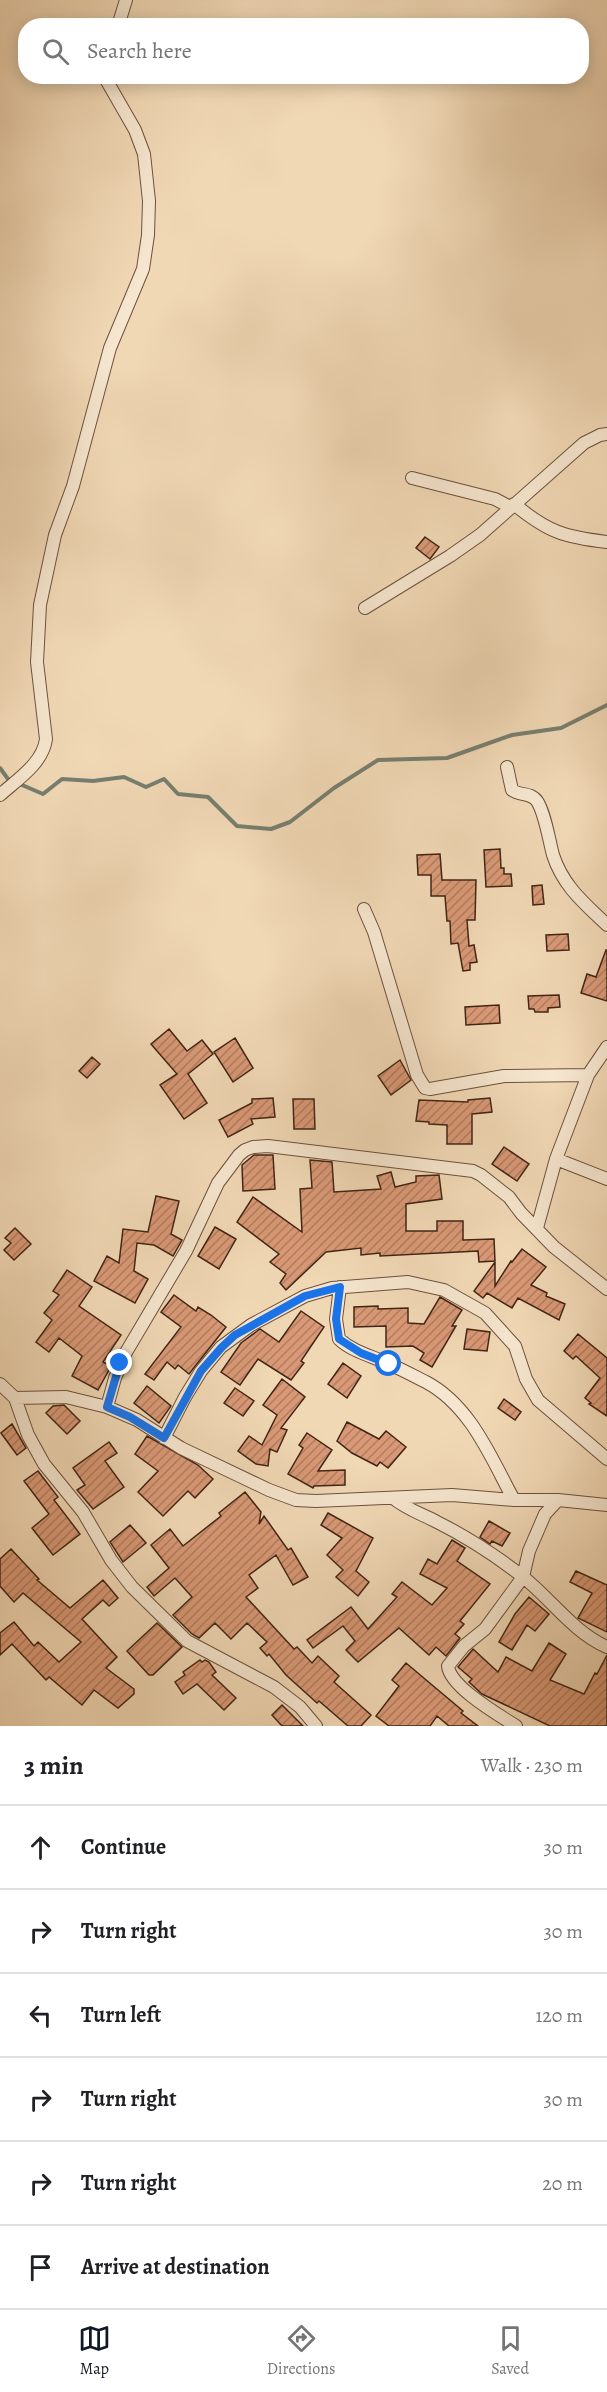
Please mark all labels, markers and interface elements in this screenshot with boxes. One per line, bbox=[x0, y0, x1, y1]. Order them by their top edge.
search box bbox=[18, 18, 589, 84]
icon: search bbox=[39, 35, 72, 68]
text: Search here bbox=[87, 36, 192, 66]
route end bbox=[106, 1349, 132, 1375]
route start bbox=[375, 1350, 401, 1376]
text: 3 min bbox=[24, 1748, 84, 1783]
text: Walk · 230 m bbox=[481, 1752, 583, 1779]
icon: ahead bbox=[24, 1831, 57, 1864]
text: Continue bbox=[81, 1832, 166, 1862]
text: 30 m bbox=[543, 1834, 583, 1861]
icon: right bbox=[24, 1915, 57, 1948]
text: Turn right bbox=[81, 1916, 177, 1946]
text: 30 m bbox=[543, 1918, 583, 1945]
icon: left bbox=[24, 1999, 57, 2032]
text: Turn left bbox=[81, 2000, 161, 2030]
text: 120 m bbox=[535, 2002, 583, 2029]
icon: right bbox=[24, 2083, 57, 2116]
text: Turn right bbox=[81, 2084, 177, 2114]
text: 30 m bbox=[543, 2086, 583, 2113]
icon: right bbox=[24, 2167, 57, 2200]
text: Turn right bbox=[81, 2168, 177, 2198]
text: 20 m bbox=[542, 2170, 583, 2197]
icon: arrive bbox=[24, 2251, 57, 2284]
text: Arrive at destination bbox=[81, 2252, 270, 2282]
tab: Map bbox=[78, 2322, 111, 2380]
tab: Directions bbox=[267, 2322, 335, 2380]
tab: Saved bbox=[491, 2322, 529, 2380]

